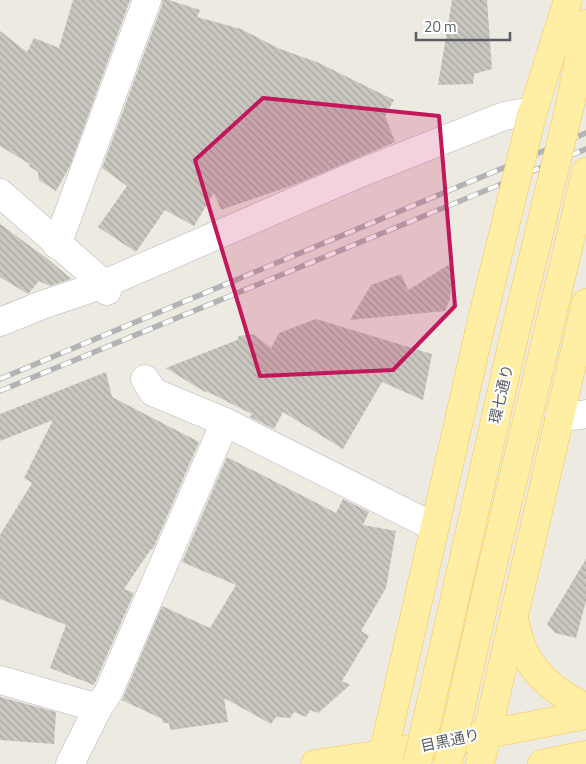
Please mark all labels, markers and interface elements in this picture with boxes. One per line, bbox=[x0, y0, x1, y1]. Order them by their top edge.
scale bar bbox=[416, 10, 510, 42]
text: 20 m bbox=[424, 15, 457, 38]
street label: 環七通り bbox=[483, 362, 519, 426]
street label: 目黒通り bbox=[418, 723, 482, 757]

